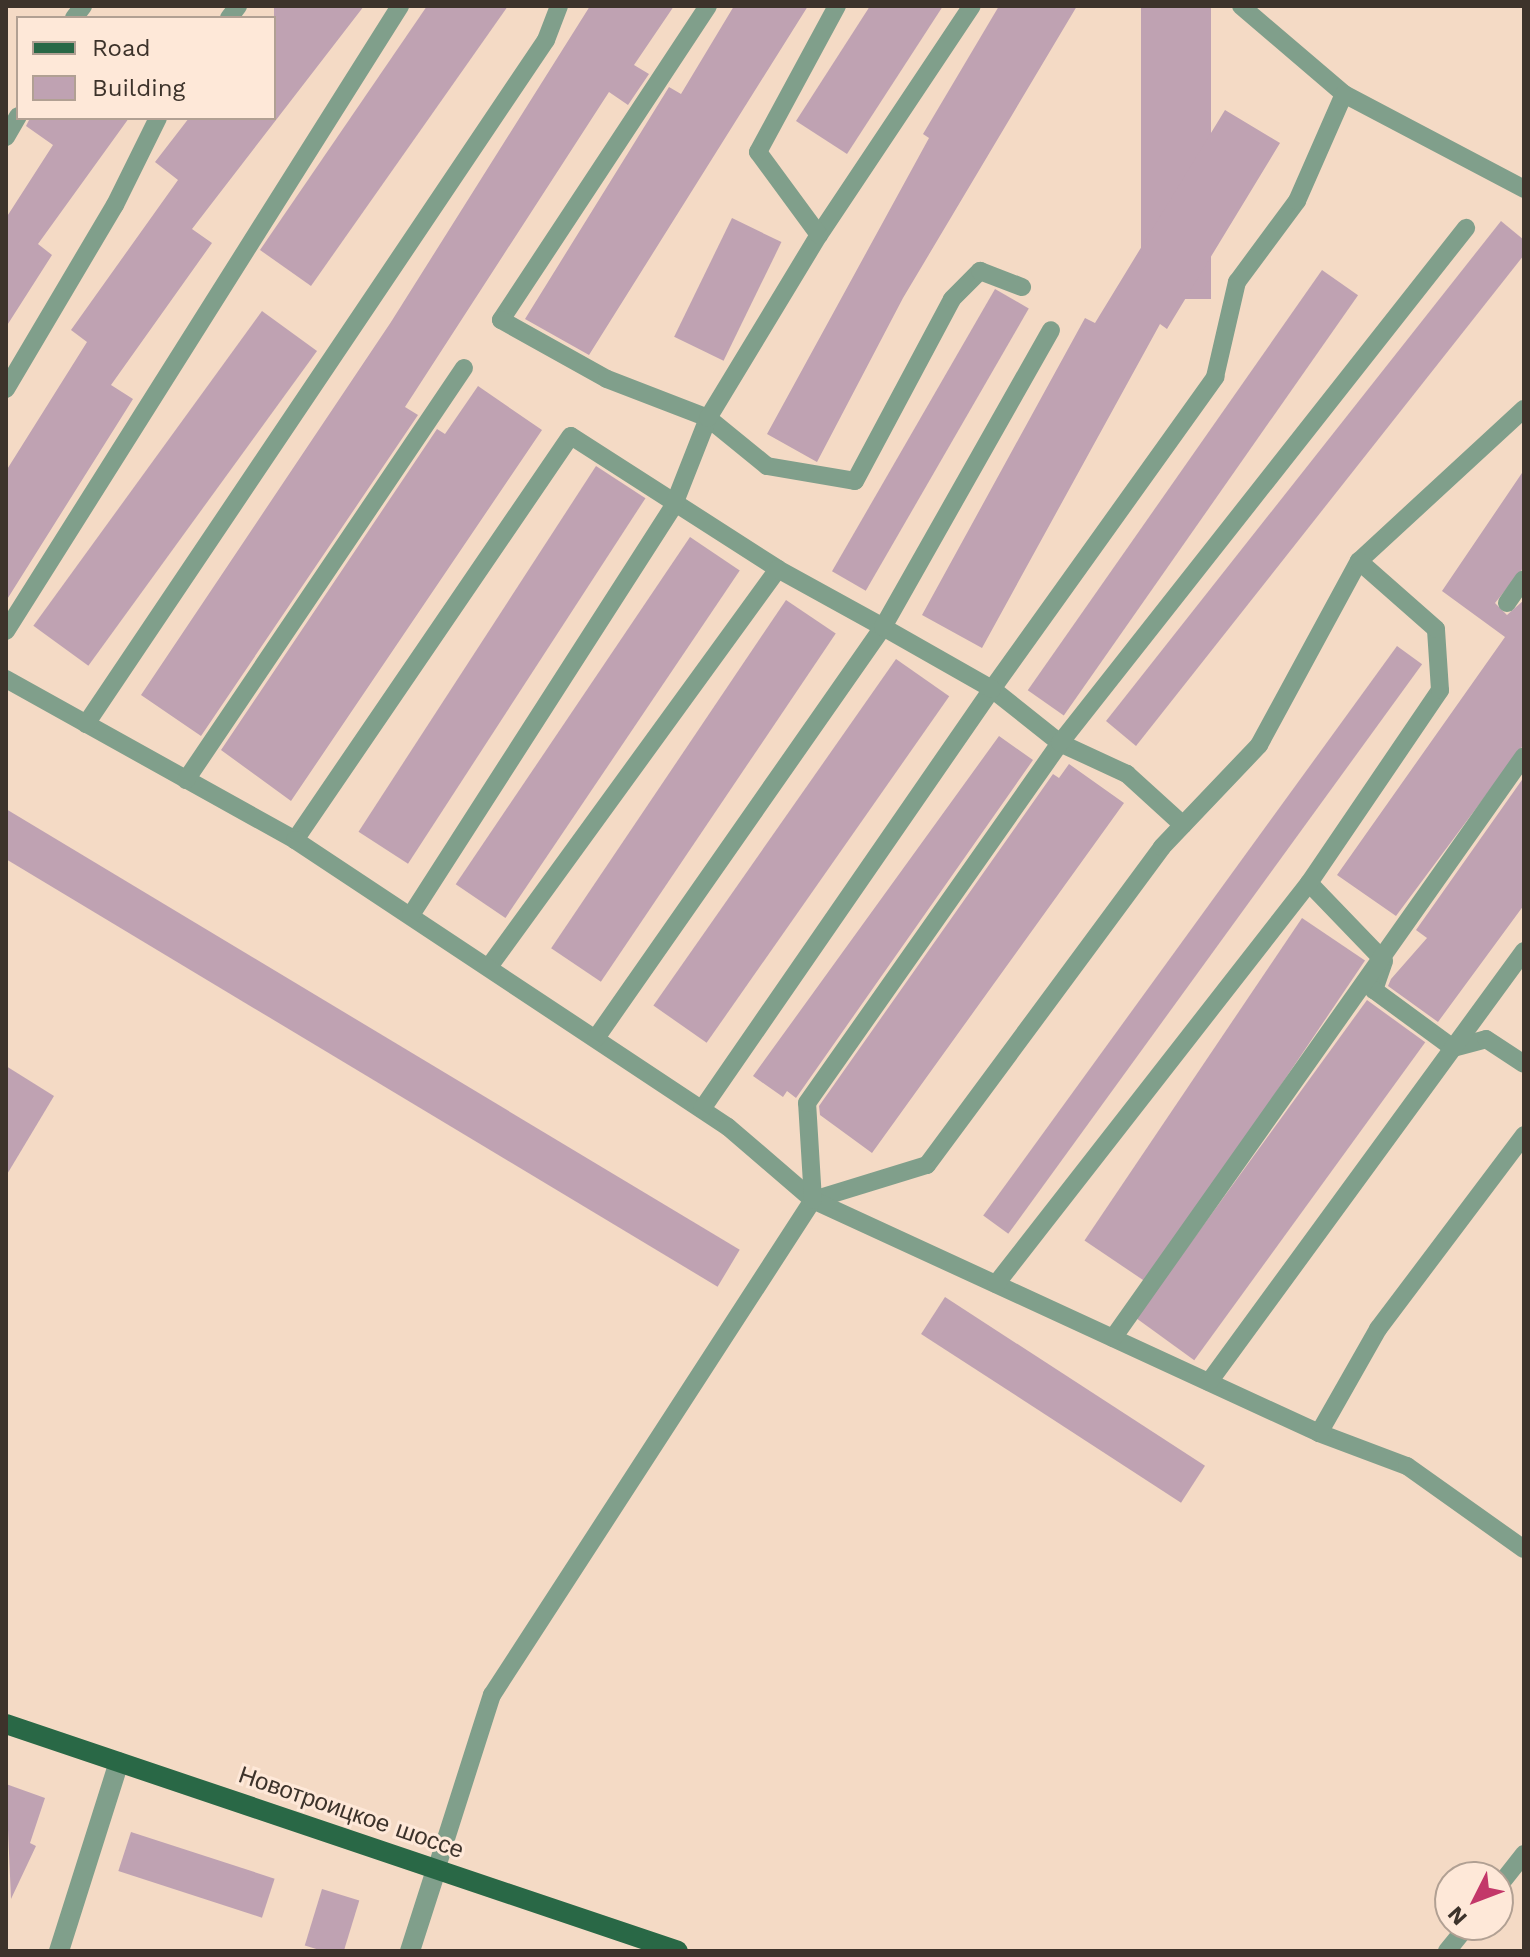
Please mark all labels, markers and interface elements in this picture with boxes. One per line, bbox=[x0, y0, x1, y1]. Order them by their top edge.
legend bbox=[16, 16, 276, 120]
text: Road bbox=[92, 34, 151, 62]
text: Building bbox=[92, 74, 185, 102]
street label: Новотроицкое шоссе bbox=[235, 1761, 467, 1865]
north arrow bbox=[1434, 1861, 1514, 1941]
text: N bbox=[1443, 1902, 1472, 1930]

